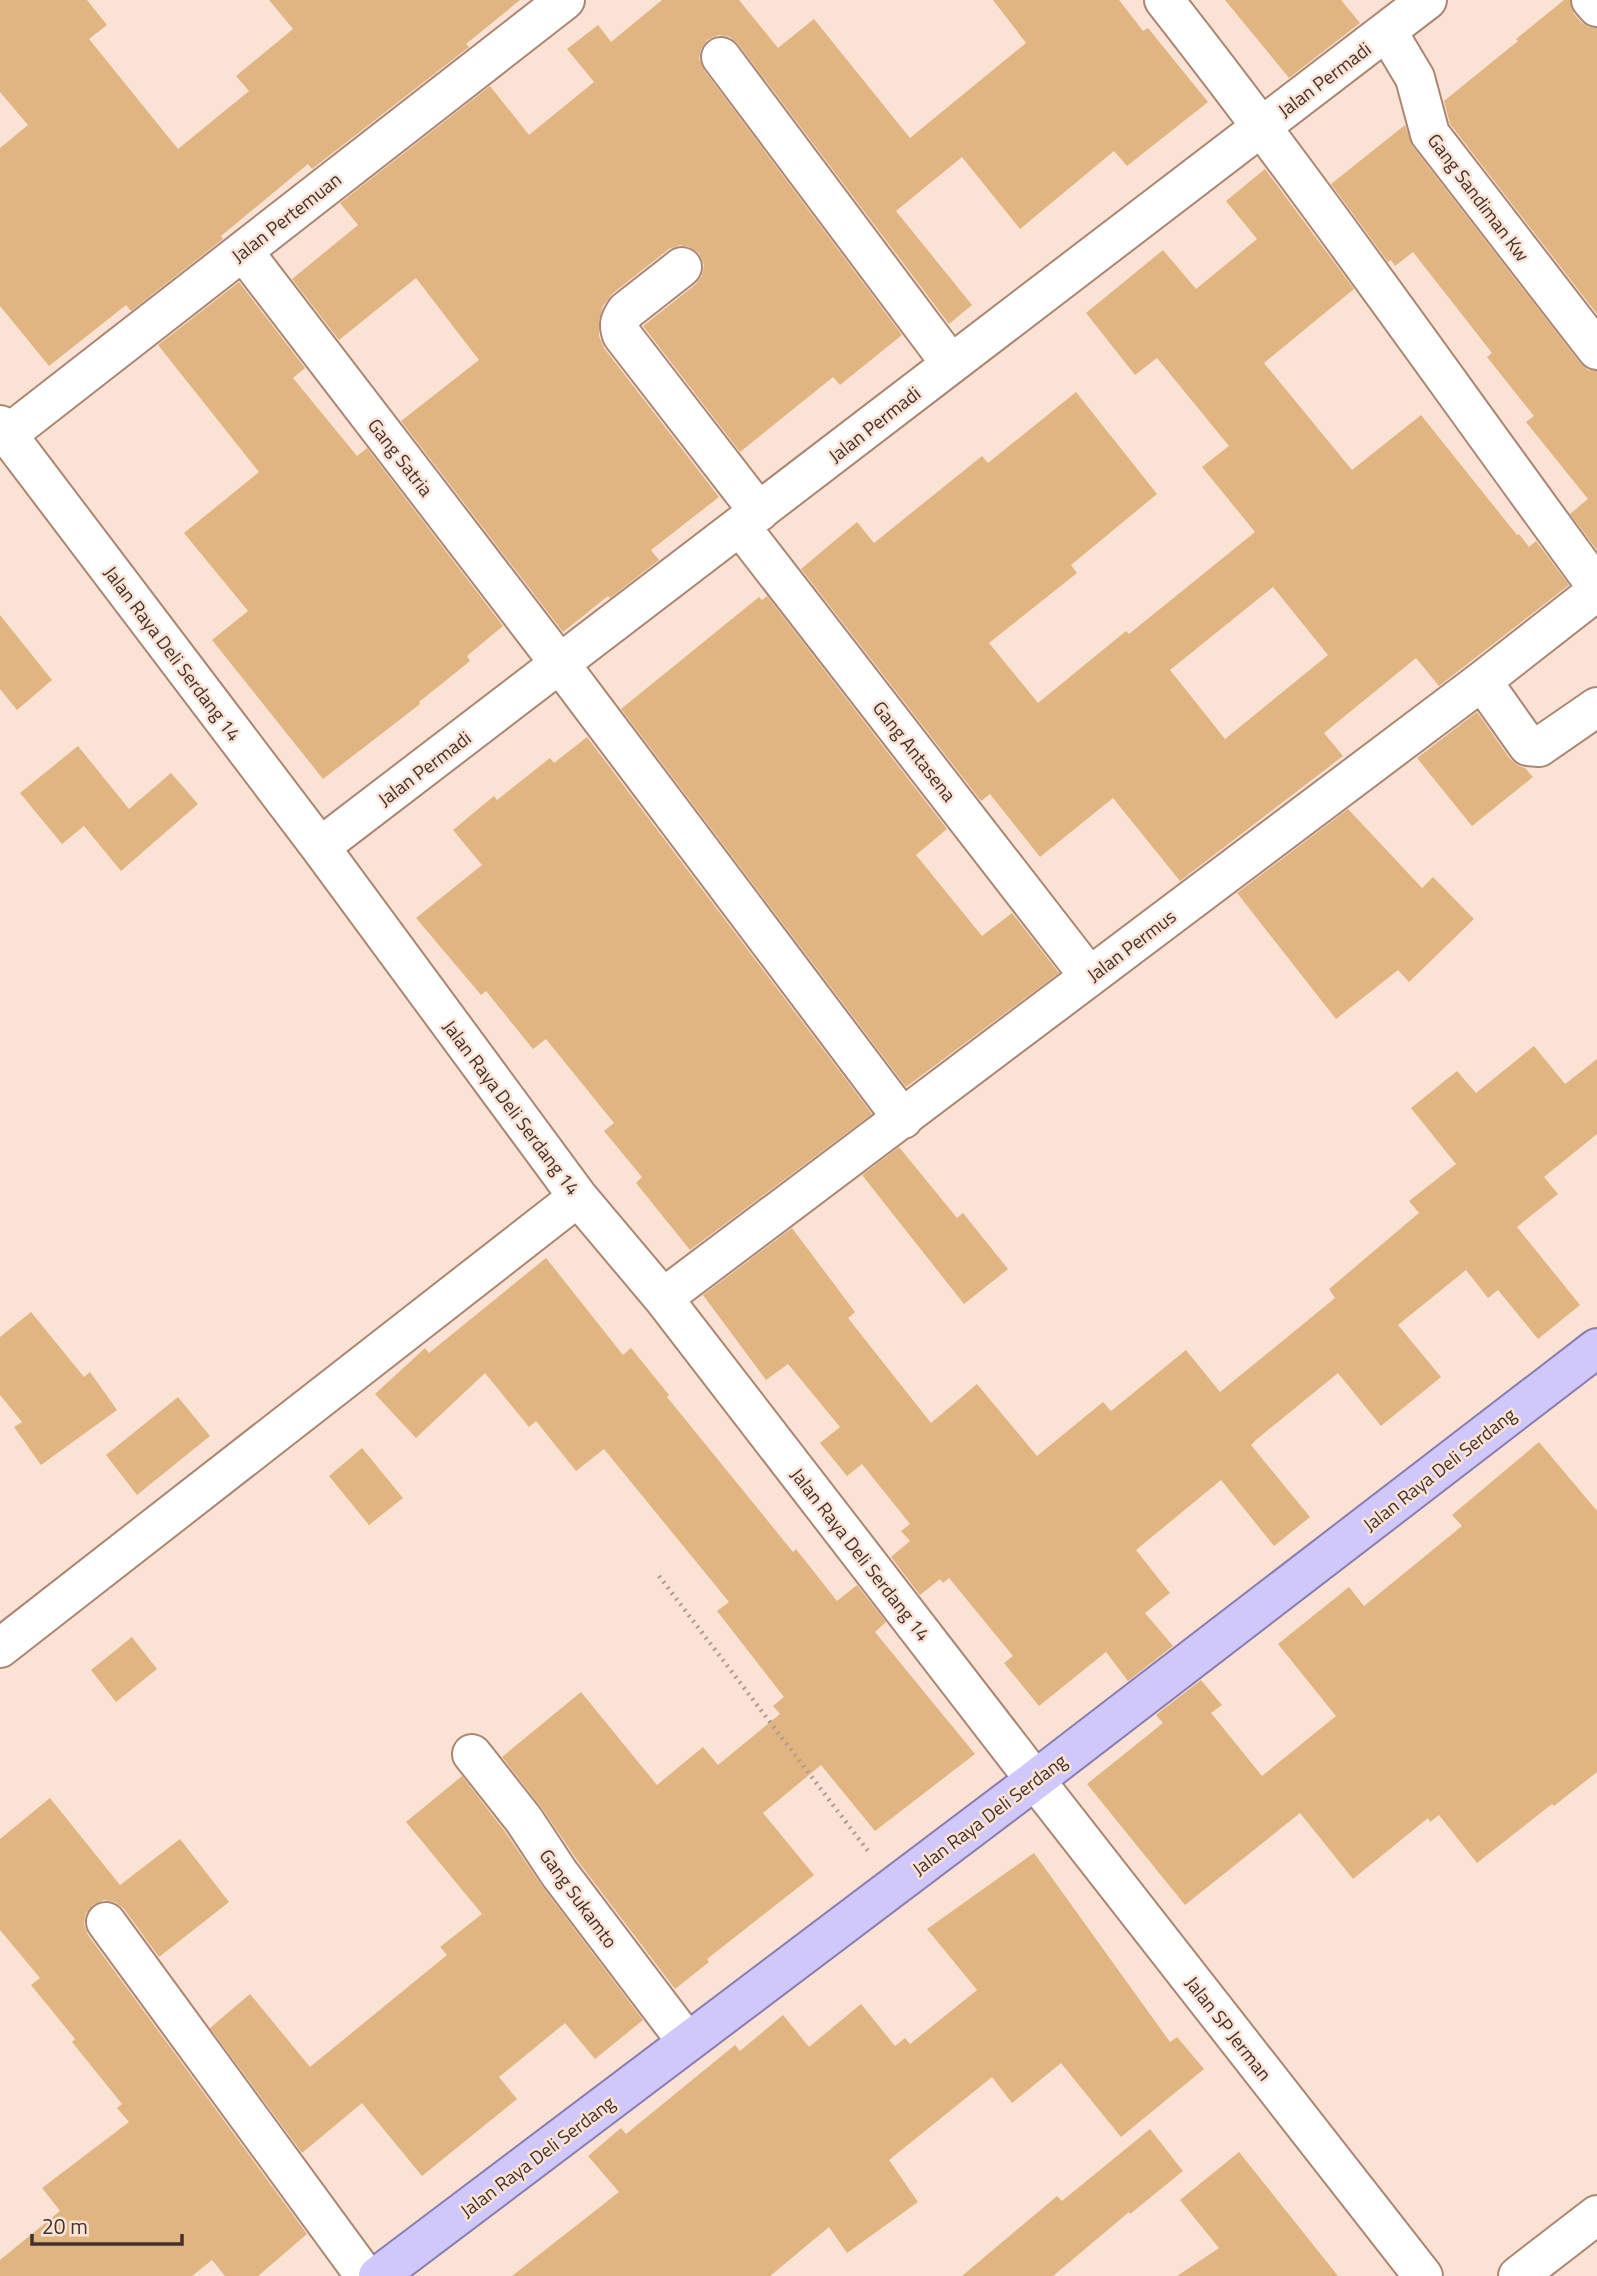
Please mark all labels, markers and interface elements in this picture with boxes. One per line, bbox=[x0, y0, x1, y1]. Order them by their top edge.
street label: Jalan Permadi bbox=[1271, 34, 1377, 124]
street label: Gang Sandiman Kw bbox=[1421, 127, 1537, 267]
street label: Jalan Pertemuan bbox=[225, 165, 347, 269]
street label: Jalan Permadi bbox=[822, 379, 926, 469]
street label: Gang Satria bbox=[361, 412, 441, 503]
street label: Jalan Raya Deli Serdang 14 bbox=[97, 559, 249, 747]
street label: Gang Antasena bbox=[866, 694, 964, 808]
street label: Jalan Permadi bbox=[371, 723, 477, 813]
street label: Jalan Permus bbox=[1080, 902, 1182, 988]
street label: Jalan Raya Deli Serdang 14 bbox=[436, 1013, 588, 1201]
street label: Jalan Raya Deli Serdang bbox=[1356, 1400, 1522, 1538]
street label: Jalan Raya Deli Serdang 14 bbox=[784, 1461, 938, 1647]
street label: Jalan Raya Deli Serdang bbox=[905, 1746, 1073, 1882]
street label: Gang Sukamto bbox=[533, 1842, 625, 1954]
street label: Jalan SP Jerman bbox=[1179, 1969, 1279, 2087]
street label: Jalan Raya Deli Serdang bbox=[453, 2088, 621, 2224]
scale bar bbox=[32, 2202, 182, 2246]
text: 20 m bbox=[42, 2210, 88, 2242]

